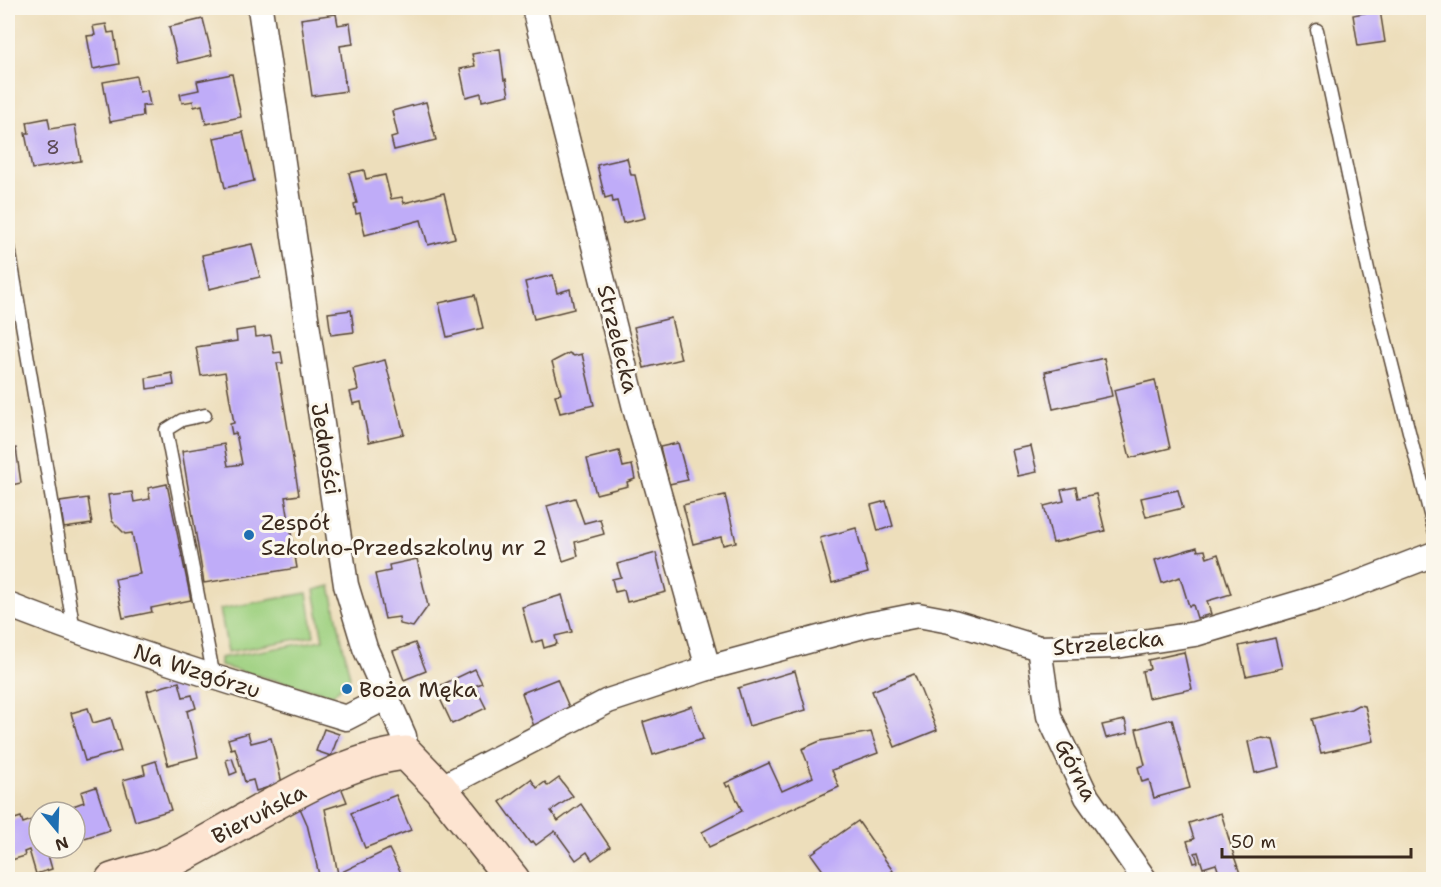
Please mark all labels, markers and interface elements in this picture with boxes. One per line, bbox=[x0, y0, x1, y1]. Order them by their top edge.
house number: 8 bbox=[46, 134, 60, 160]
street label: Strzelecka bbox=[591, 282, 646, 397]
street label: Jedności bbox=[304, 401, 348, 497]
place label: Zespół Szkolno-Przedszkolny nr 2 bbox=[261, 508, 548, 562]
marker: Zespół Szkolno-Przedszkolny nr 2 bbox=[242, 528, 256, 542]
street label: Strzelecka bbox=[1051, 624, 1165, 662]
street label: Na Wzgórzu bbox=[130, 637, 264, 705]
place label: Boża Męka bbox=[359, 675, 478, 704]
marker: Boża Męka bbox=[340, 682, 354, 696]
street label: Górna bbox=[1048, 734, 1104, 806]
street label: Bieruńska bbox=[207, 777, 311, 851]
north arrow bbox=[27, 800, 87, 860]
scale bar bbox=[1222, 821, 1411, 859]
text: 50 m bbox=[1231, 830, 1276, 854]
text: N bbox=[52, 832, 71, 856]

